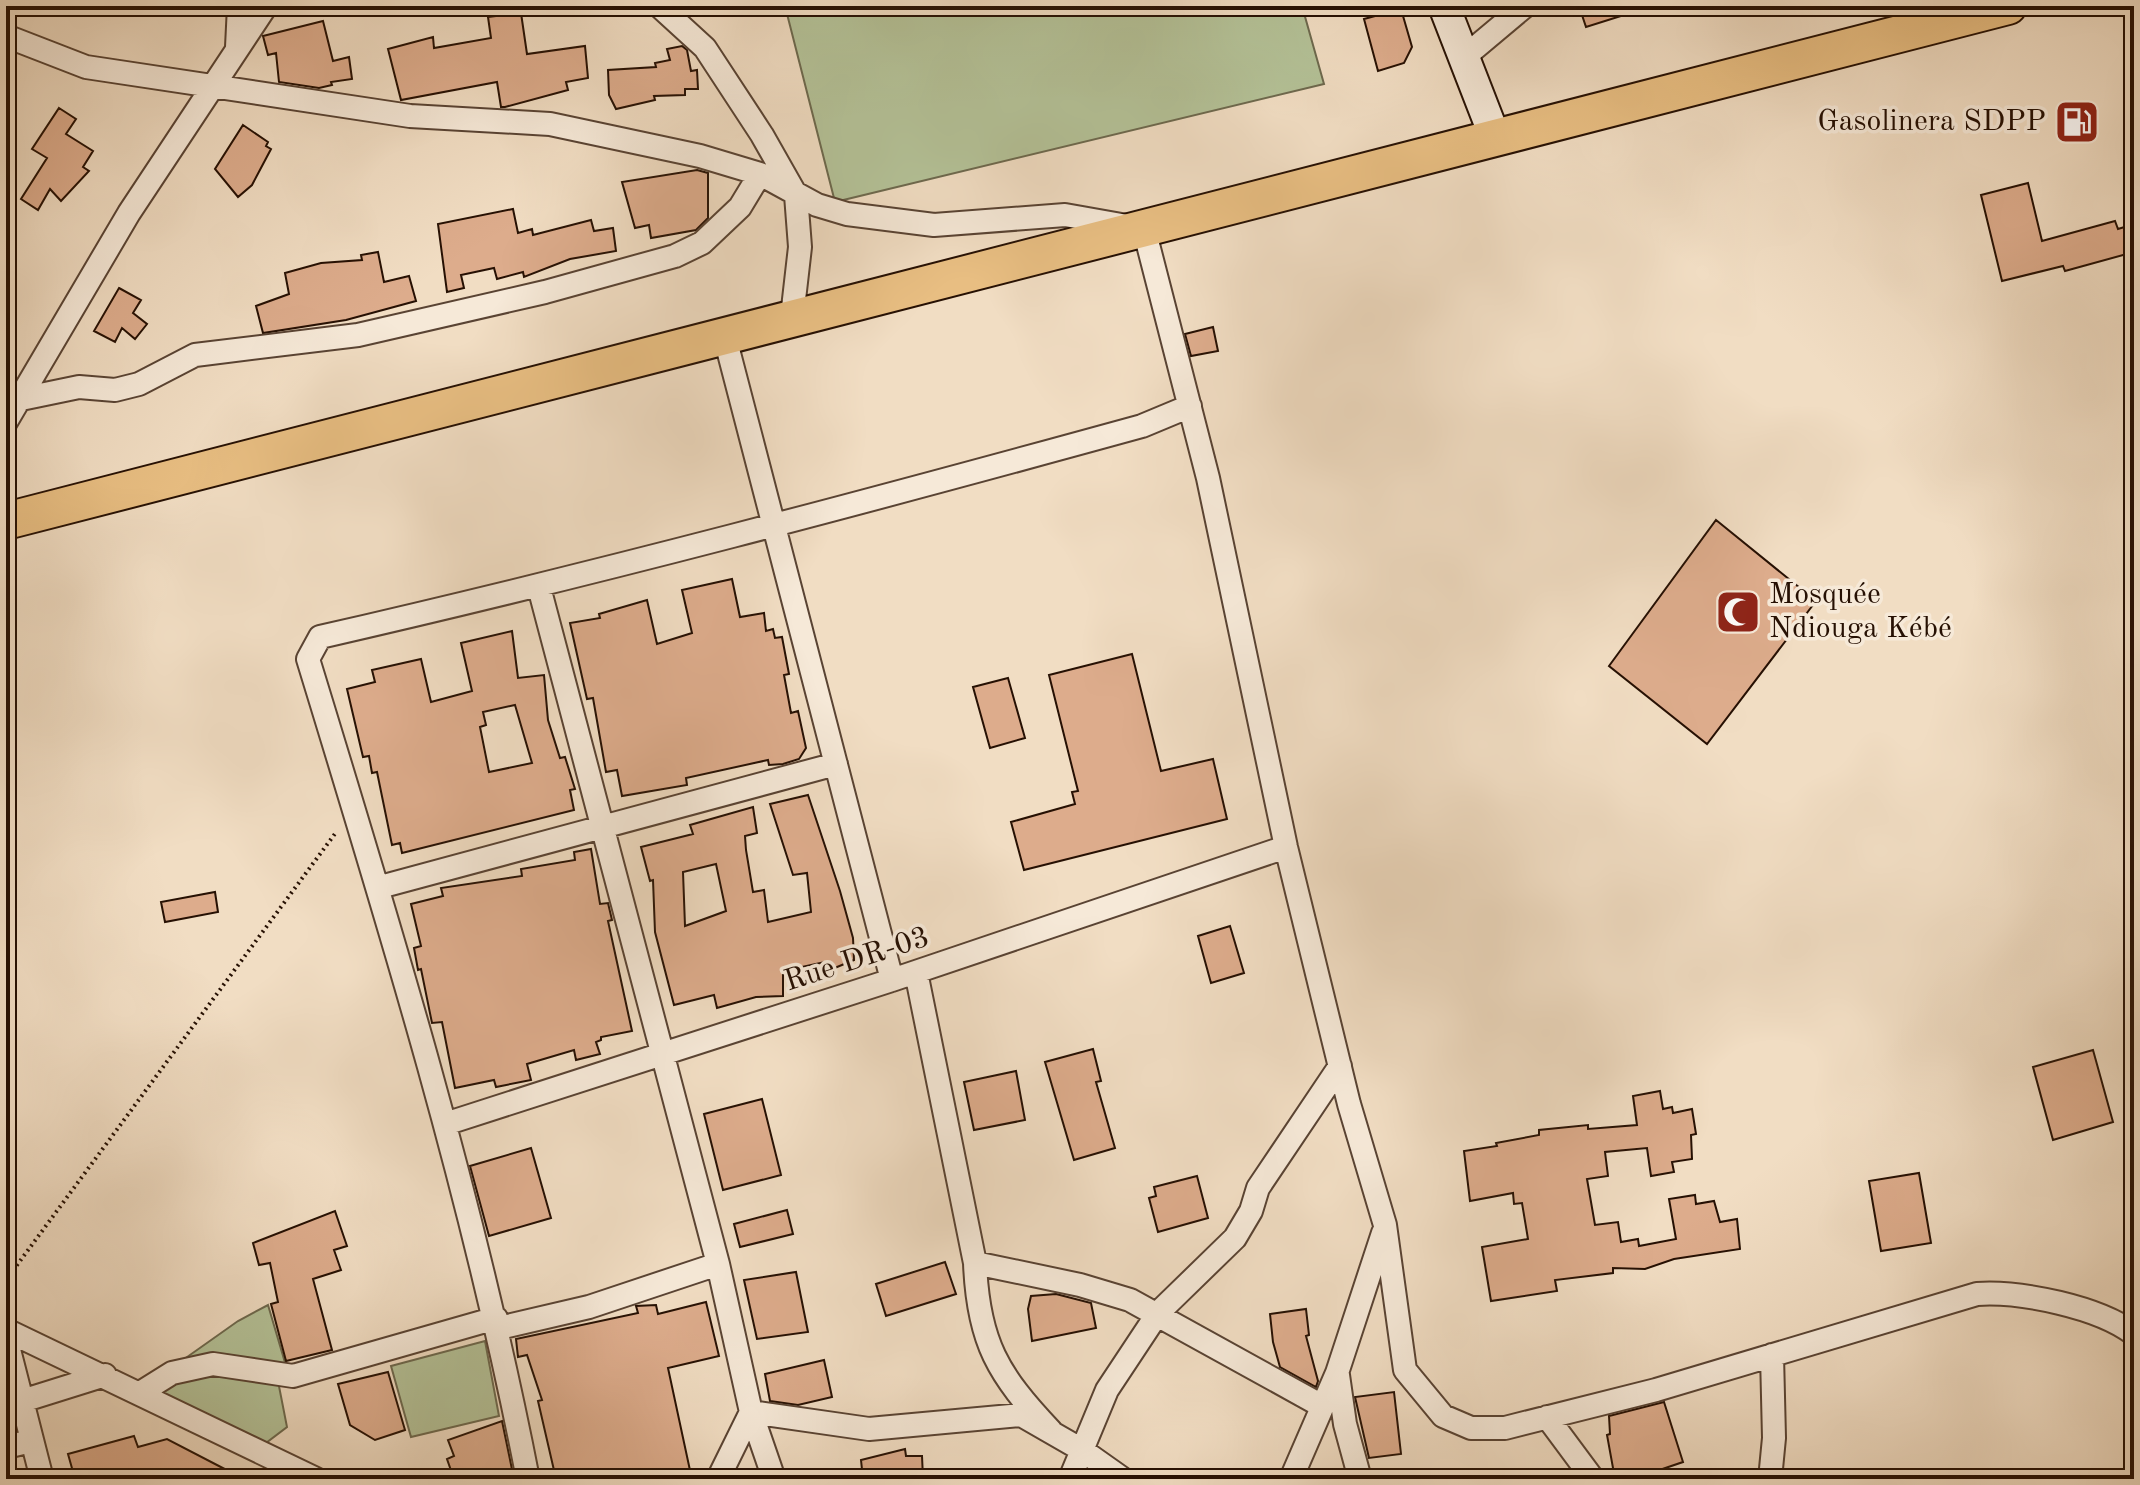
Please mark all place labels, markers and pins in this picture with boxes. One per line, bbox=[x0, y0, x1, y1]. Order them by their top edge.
fuel station icon: Gasolinera SDPP bbox=[2053, 98, 2101, 146]
place label: Gasolinera SDPP bbox=[1817, 107, 2046, 137]
place label: Mosquée Ndiouga Kébé bbox=[1769, 580, 1952, 644]
mosque icon: Mosquée Ndiouga Kébé bbox=[1714, 588, 1762, 636]

